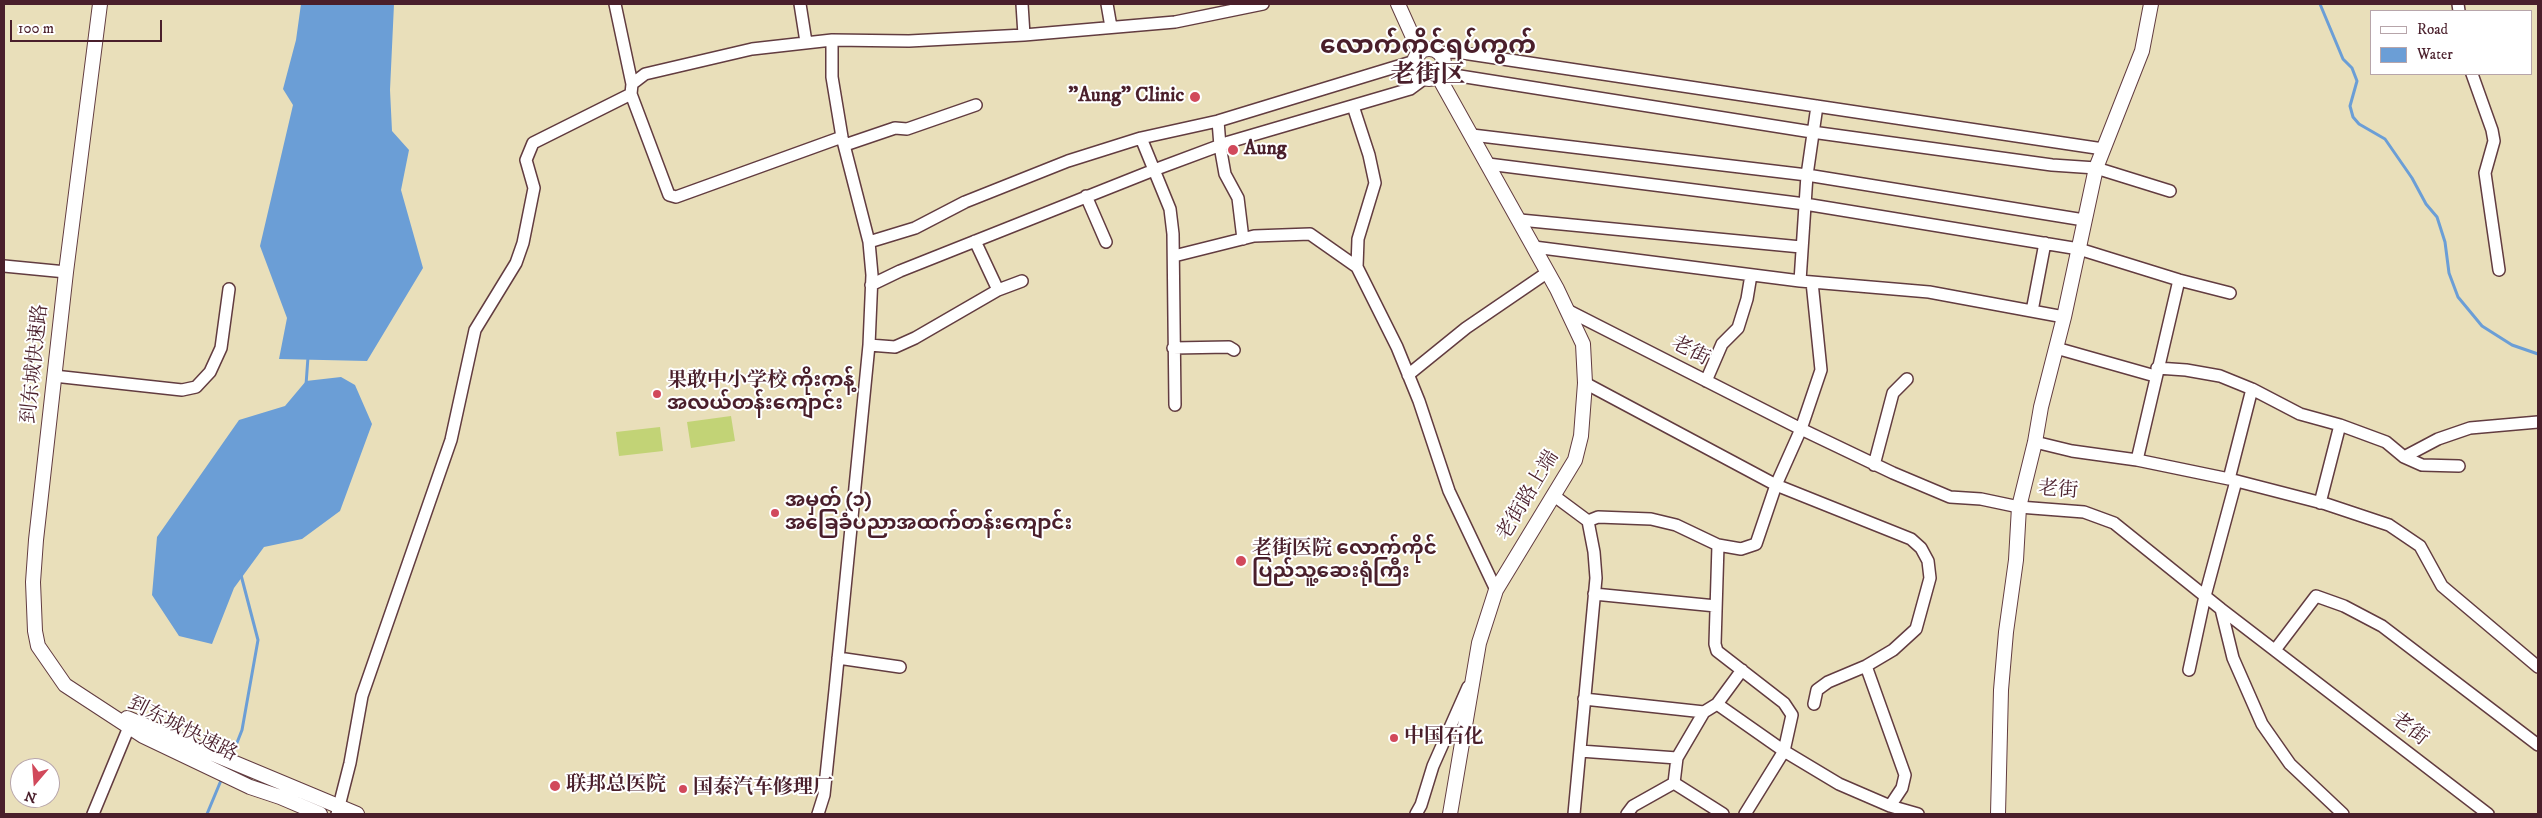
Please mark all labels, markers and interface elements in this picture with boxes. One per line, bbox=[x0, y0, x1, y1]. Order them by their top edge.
scale bar bbox=[12, 10, 165, 42]
legend bbox=[2370, 10, 2532, 75]
text: 100 m bbox=[18, 19, 54, 38]
text: Road bbox=[2417, 20, 2448, 39]
district label: လောက်ကိုင်ရပ်ကွက် 老街区 bbox=[1320, 33, 1536, 92]
text: Water bbox=[2417, 45, 2453, 64]
place label: "Aung" Clinic bbox=[1068, 85, 1184, 109]
marker: "Aung" Clinic bbox=[1188, 90, 1202, 104]
place label: Aung bbox=[1244, 138, 1287, 162]
marker: Aung bbox=[1226, 143, 1240, 157]
street label: 到东城快速路 bbox=[18, 303, 54, 425]
street label: 老街 bbox=[1667, 332, 1713, 372]
place label: 果敢中小学校 ကိုးကန့် အလယ်တန်းကျောင်း bbox=[667, 370, 855, 417]
marker: 果敢中小学校 ကိုးကန့် အလယ်တန်းကျောင်း bbox=[651, 388, 663, 400]
street label: 老街路上端 bbox=[1493, 447, 1565, 545]
street label: 老街 bbox=[2037, 478, 2079, 504]
place label: အမှတ် (၁) အခြေခံပညာအထက်တန်းကျောင်း bbox=[785, 490, 1072, 537]
marker: အမှတ် (၁) အခြေခံပညာအထက်တန်းကျောင်း bbox=[769, 507, 781, 519]
place label: 老街医院 လောက်ကိုင် ပြည်သူ့ဆေးရုံကြီး bbox=[1252, 538, 1437, 585]
marker: 老街医院 လောက်ကိုင် ပြည်သူ့ဆေးရုံကြီး bbox=[1234, 554, 1248, 568]
street label: 到东城快速路 bbox=[123, 692, 241, 768]
street label: 老街 bbox=[2386, 708, 2432, 752]
place label: 中国石化 bbox=[1404, 726, 1484, 750]
marker: 中国石化 bbox=[1388, 732, 1400, 744]
north arrow bbox=[10, 758, 60, 808]
place label: 联邦总医院 bbox=[566, 774, 666, 798]
place label: 国泰汽车修理厂 bbox=[693, 777, 833, 801]
marker: 联邦总医院 bbox=[548, 779, 562, 793]
marker: 国泰汽车修理厂 bbox=[677, 783, 689, 795]
text: N bbox=[22, 786, 39, 807]

